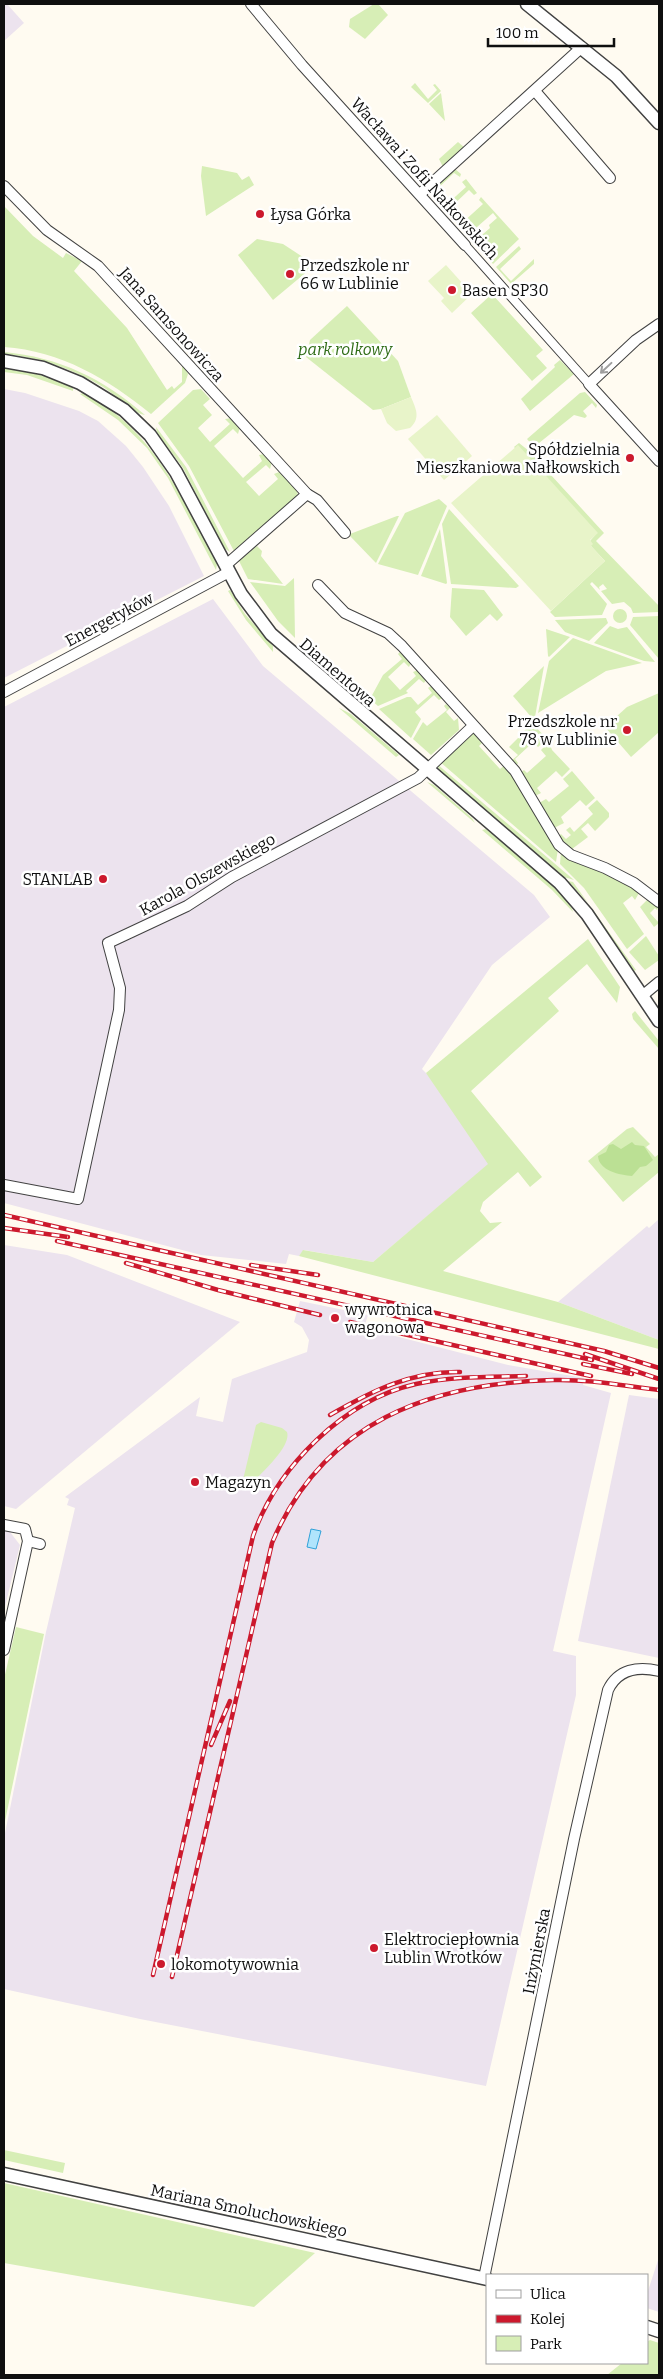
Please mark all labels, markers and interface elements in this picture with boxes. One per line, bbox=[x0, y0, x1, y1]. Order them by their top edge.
scale bar bbox=[488, 15, 614, 47]
text: 100 m bbox=[496, 24, 539, 42]
street label: Wacława i Zofii Nałkowskich bbox=[347, 94, 502, 263]
place label: Łysa Górka bbox=[270, 205, 351, 224]
marker: Łysa Górka bbox=[254, 208, 266, 220]
place label: Przedszkole nr 66 w Lublinie bbox=[300, 256, 409, 293]
street label: Jana Samsonowicza bbox=[115, 263, 228, 386]
marker: Przedszkole nr 66 w Lublinie bbox=[284, 268, 296, 280]
place label: Basen SP30 bbox=[462, 281, 549, 300]
marker: Basen SP30 bbox=[446, 284, 458, 296]
park label: park rolkowy bbox=[297, 340, 393, 359]
one-way arrow bbox=[599, 362, 612, 374]
place label: Spółdzielnia Mieszkaniowa Nałkowskich bbox=[416, 440, 620, 477]
marker: Spółdzielnia Mieszkaniowa Nałkowskich bbox=[624, 452, 636, 464]
street label: Energetyków bbox=[62, 588, 157, 651]
street label: Diamentowa bbox=[296, 634, 380, 711]
place label: Przedszkole nr 78 w Lublinie bbox=[508, 712, 617, 749]
marker: Przedszkole nr 78 w Lublinie bbox=[621, 724, 633, 736]
street label: Karola Olszewskiego bbox=[136, 829, 278, 920]
place label: STANLAB bbox=[23, 870, 93, 889]
marker: STANLAB bbox=[97, 873, 109, 885]
place label: wywrotnica wagonowa bbox=[344, 1300, 433, 1337]
marker: wywrotnica wagonowa bbox=[329, 1312, 341, 1324]
place label: Magazyn bbox=[205, 1473, 271, 1492]
marker: Magazyn bbox=[189, 1476, 201, 1488]
street label: Inżynierska bbox=[519, 1906, 554, 1996]
place label: Elektrociepłownia Lublin Wrotków bbox=[384, 1930, 519, 1967]
marker: Elektrociepłownia Lublin Wrotków bbox=[368, 1942, 380, 1954]
place label: lokomotywownia bbox=[171, 1955, 299, 1974]
marker: lokomotywownia bbox=[155, 1958, 167, 1970]
street label: Mariana Smoluchowskiego bbox=[149, 2180, 349, 2241]
legend bbox=[486, 2274, 648, 2364]
text: Ulica bbox=[530, 2285, 566, 2303]
text: Kolej bbox=[530, 2310, 565, 2328]
text: Park bbox=[530, 2335, 562, 2353]

